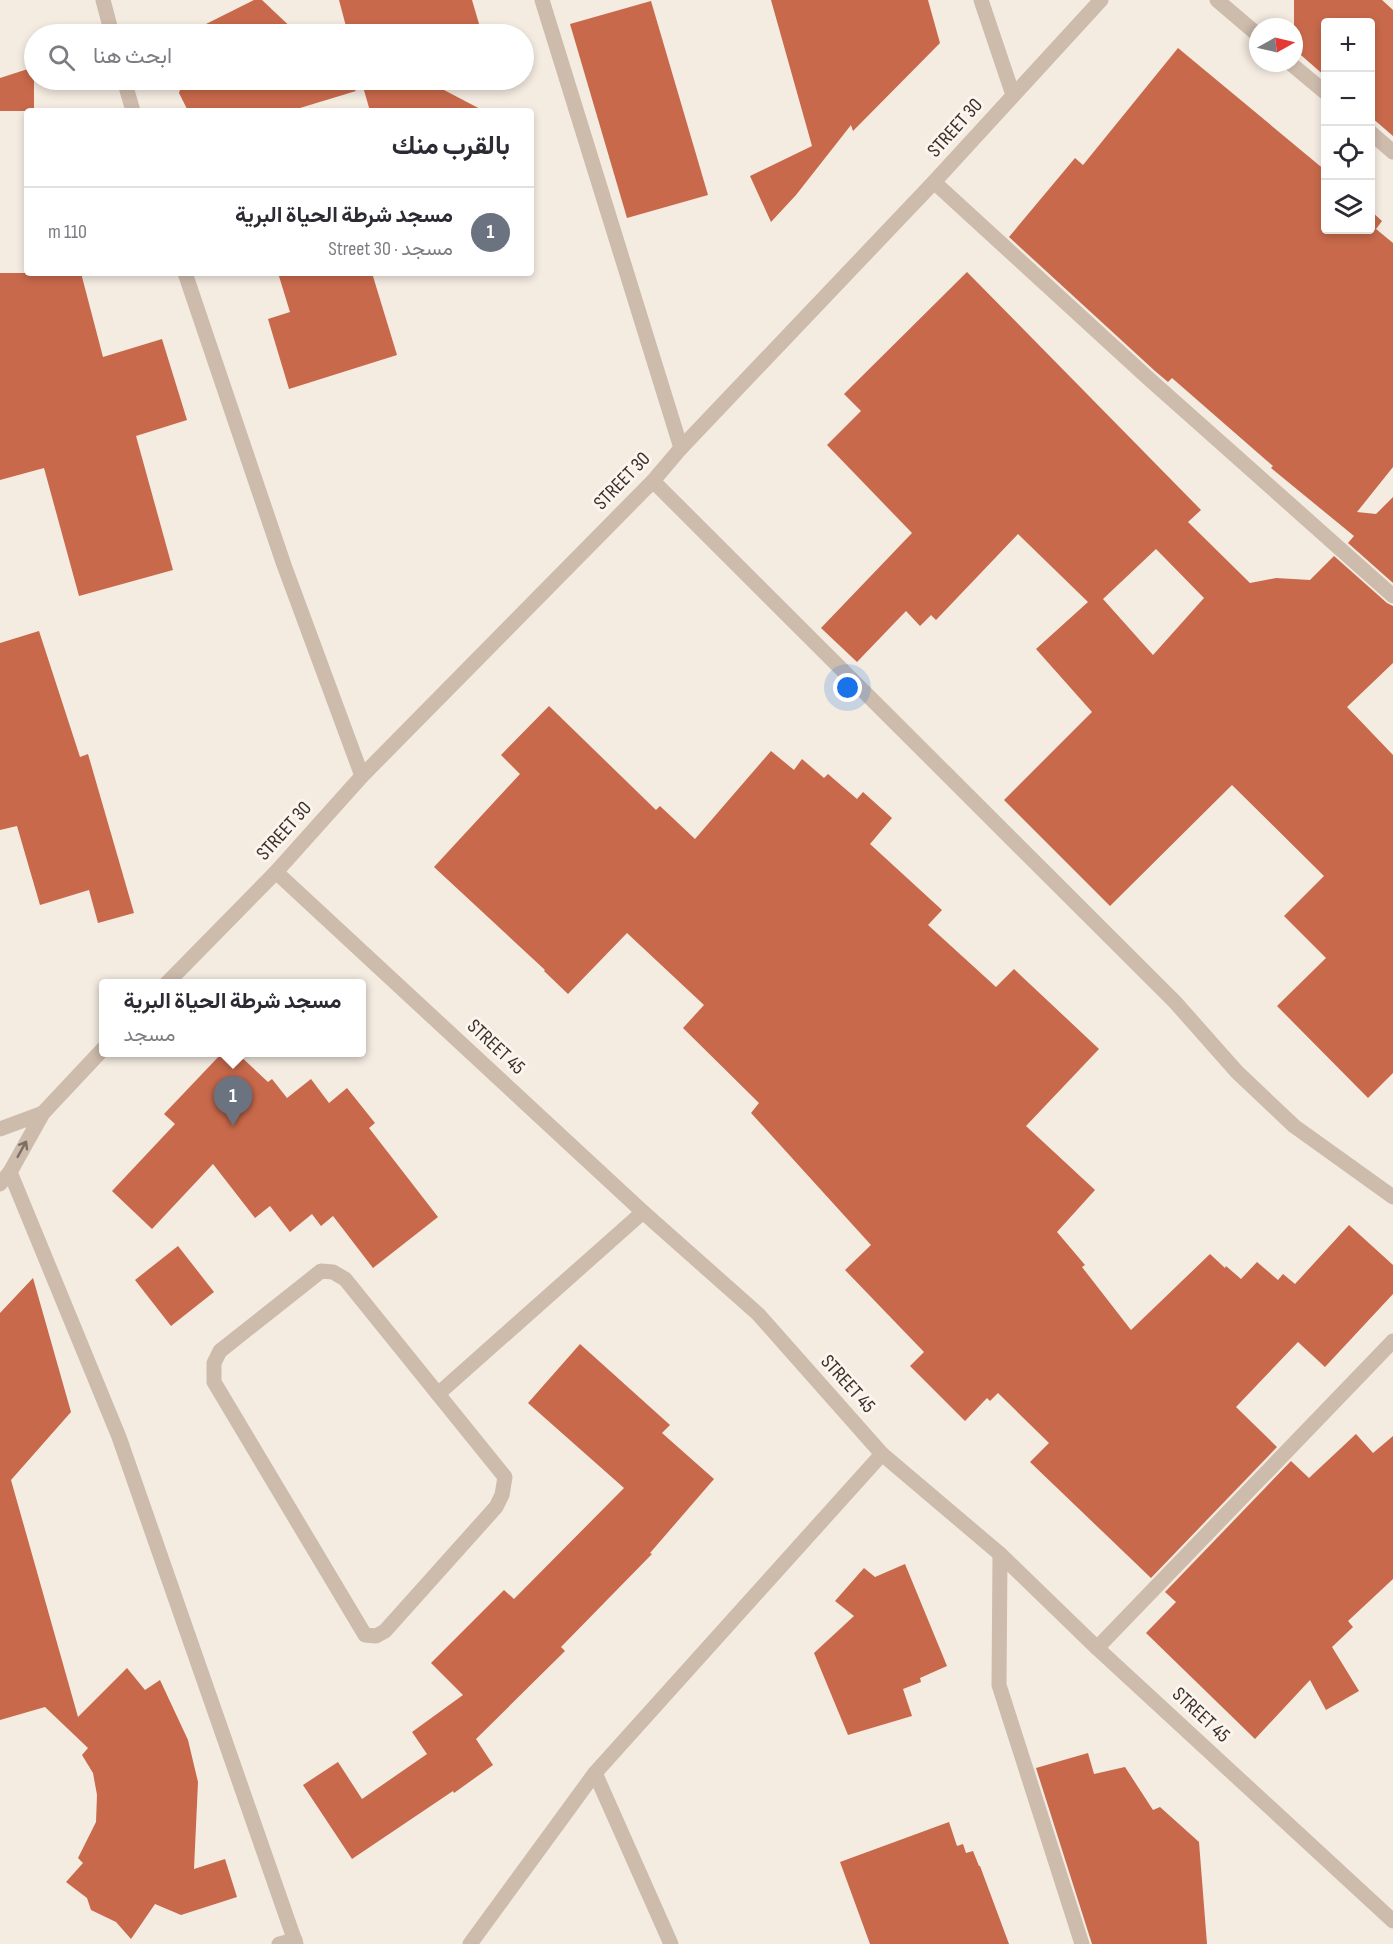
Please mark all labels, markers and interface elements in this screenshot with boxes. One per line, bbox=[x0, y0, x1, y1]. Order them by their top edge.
north arrow bbox=[1249, 18, 1303, 72]
map controls bbox=[1321, 18, 1375, 234]
button: + bbox=[1321, 18, 1375, 72]
search box bbox=[24, 24, 534, 90]
icon: search bbox=[45, 41, 78, 74]
text: ابحث هنا bbox=[93, 43, 172, 70]
button: − bbox=[1321, 72, 1375, 126]
street label: STREET 30 bbox=[922, 94, 988, 162]
button: locate bbox=[1321, 126, 1375, 180]
text: بالقرب منك bbox=[392, 131, 510, 162]
button: layers bbox=[1321, 180, 1375, 234]
text: مسجد شرطة الحياة البرية bbox=[235, 202, 453, 229]
text: 110 m bbox=[48, 220, 87, 244]
text: 1 bbox=[487, 220, 494, 244]
text: مسجد · Street 30 bbox=[328, 237, 453, 261]
street label: STREET 30 bbox=[589, 447, 655, 515]
your location bbox=[833, 673, 862, 702]
street label: STREET 30 bbox=[251, 797, 317, 865]
popup bbox=[99, 979, 366, 1057]
text: مسجد شرطة الحياة البرية bbox=[123, 988, 342, 1015]
street label: STREET 45 bbox=[462, 1014, 530, 1080]
text: مسجد bbox=[123, 1023, 175, 1047]
pin: 1 bbox=[214, 1076, 252, 1126]
one-way arrow bbox=[16, 1141, 28, 1158]
street label: STREET 45 bbox=[816, 1350, 880, 1418]
street label: STREET 45 bbox=[1167, 1682, 1235, 1748]

